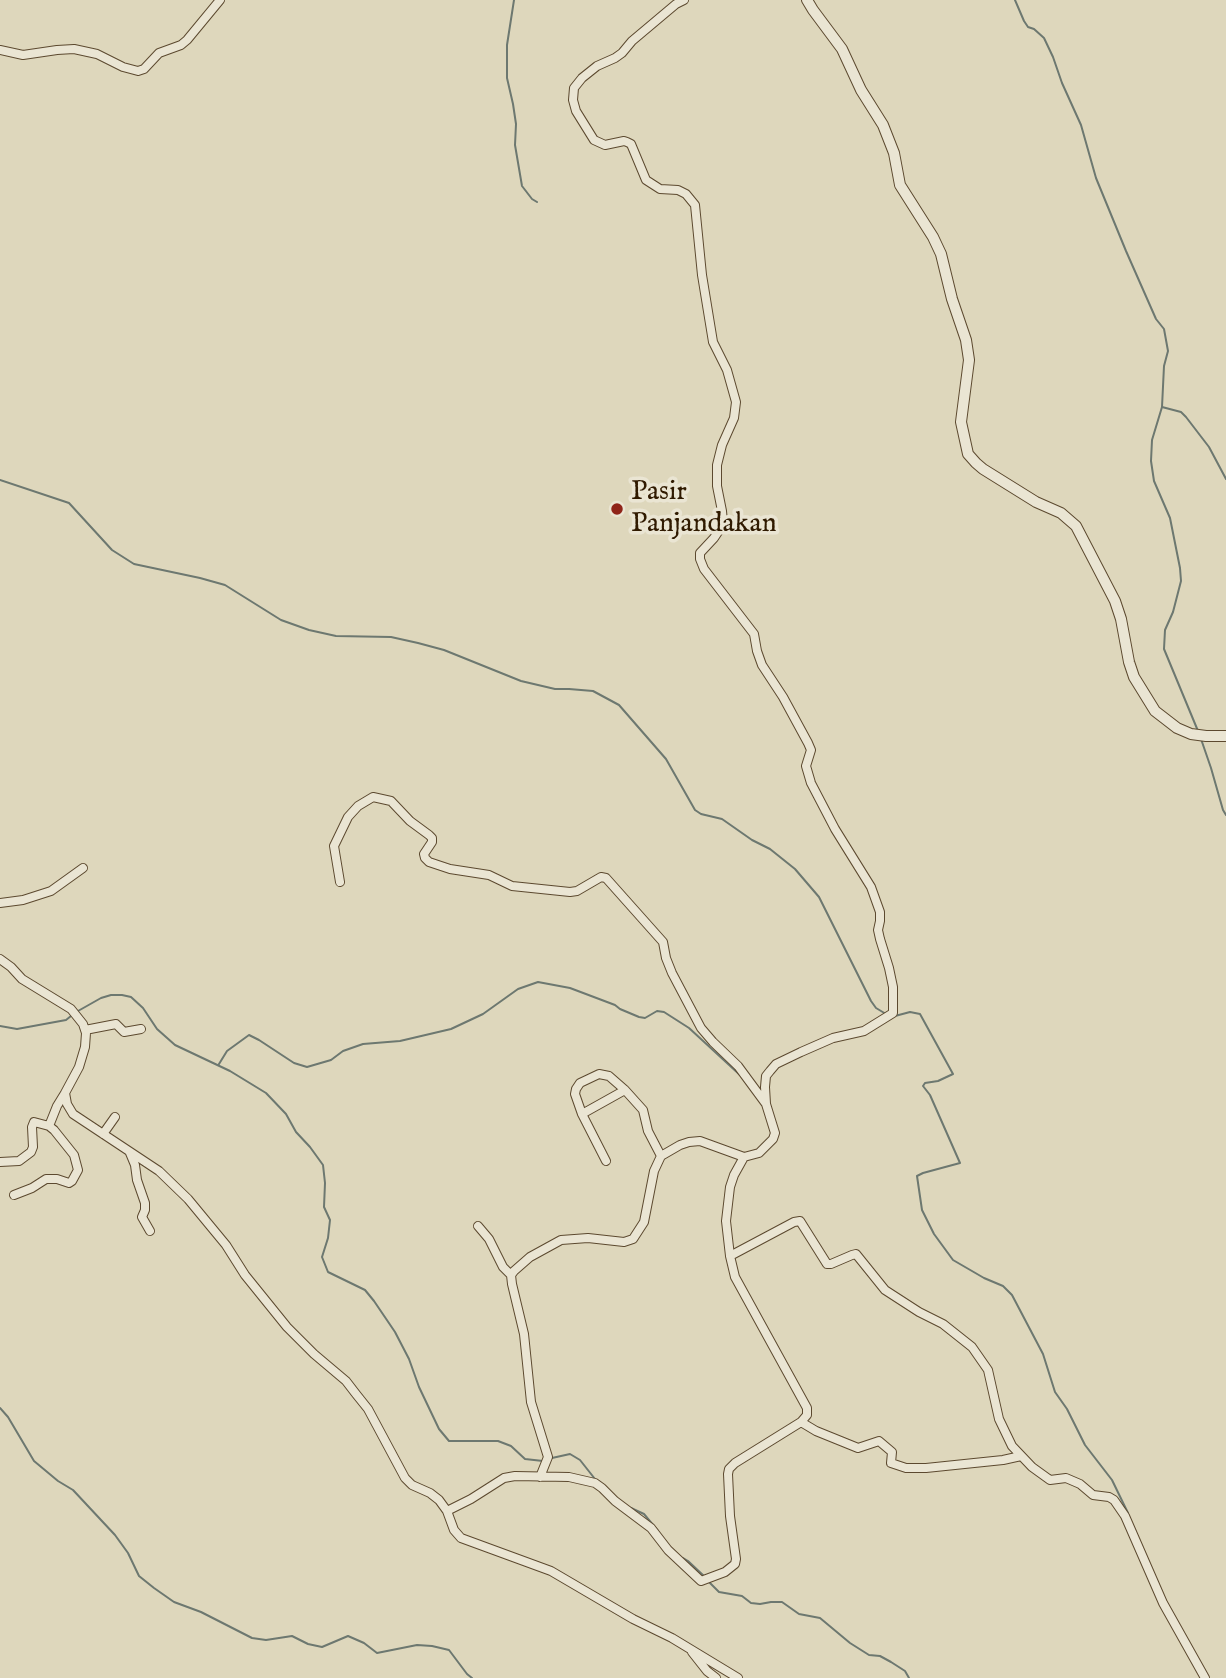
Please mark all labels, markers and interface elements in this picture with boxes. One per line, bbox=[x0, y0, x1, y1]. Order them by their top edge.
place label: Pasir Panjandakan bbox=[631, 476, 777, 542]
marker: Pasir Panjandakan bbox=[609, 501, 625, 517]

